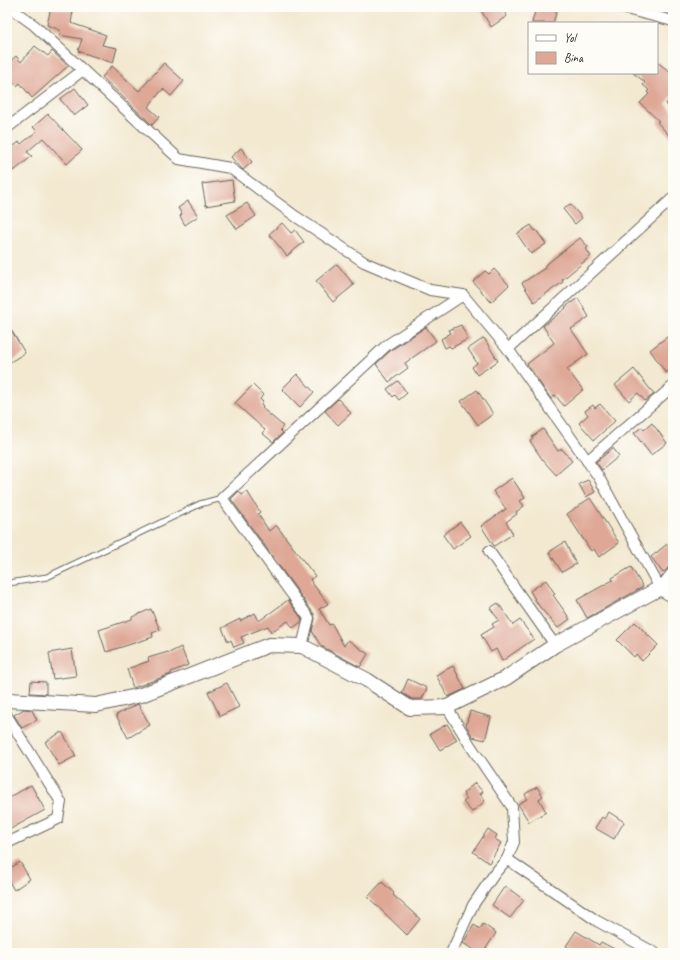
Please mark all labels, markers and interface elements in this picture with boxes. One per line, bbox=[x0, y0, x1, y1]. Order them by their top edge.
legend bbox=[528, 22, 658, 74]
text: Yol bbox=[564, 30, 578, 46]
text: Bina bbox=[564, 50, 584, 66]

